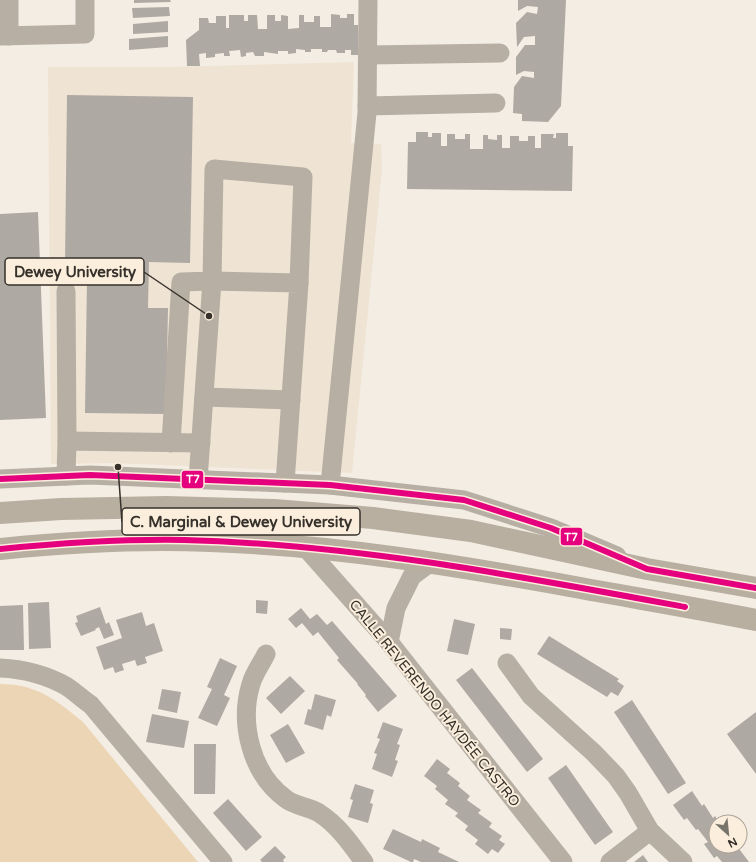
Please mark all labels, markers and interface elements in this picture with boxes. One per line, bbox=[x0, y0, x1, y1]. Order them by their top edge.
callout: Dewey University bbox=[5, 258, 144, 285]
text: Dewey University bbox=[14, 263, 136, 282]
line badge: T7 bbox=[181, 470, 204, 489]
text: T7 bbox=[185, 473, 200, 486]
callout: C. Marginal & Dewey University bbox=[122, 508, 360, 535]
text: C. Marginal & Dewey University bbox=[130, 513, 352, 532]
line badge: T7 bbox=[560, 527, 583, 546]
text: T7 bbox=[563, 531, 578, 544]
street label: CALLE REVERENDO HAYDÉE CASTRO bbox=[346, 596, 523, 810]
north arrow bbox=[708, 814, 748, 854]
text: N bbox=[725, 835, 739, 850]

